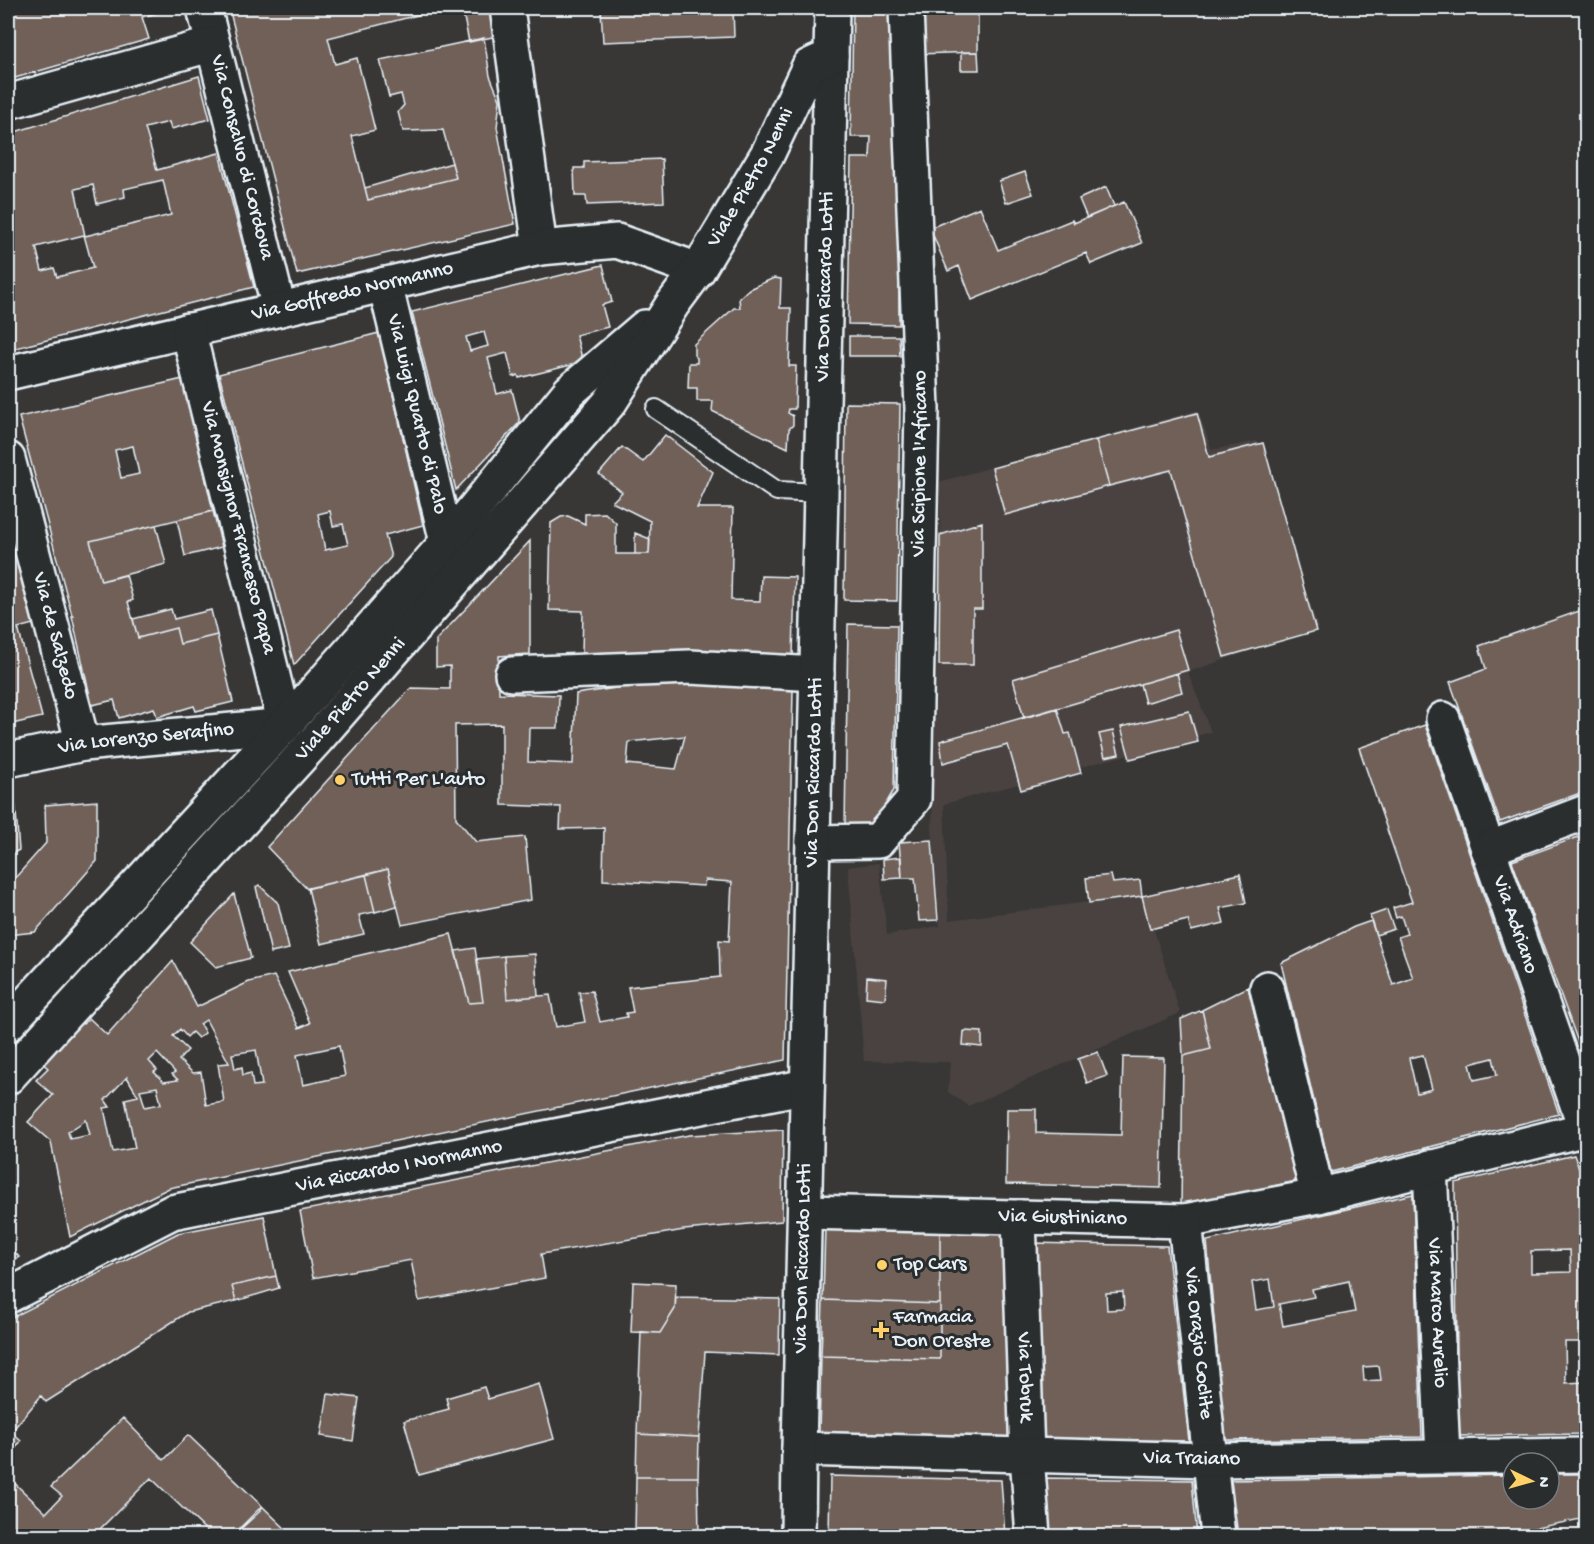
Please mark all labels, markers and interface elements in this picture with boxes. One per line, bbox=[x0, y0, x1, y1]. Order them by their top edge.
street label: Via Consalvo di Cordova bbox=[203, 51, 279, 264]
street label: Viale Pietro Nenni bbox=[701, 104, 800, 253]
street label: Via Don Riccardo Lotti bbox=[811, 191, 840, 383]
street label: Via Goffredo Normanno bbox=[249, 256, 456, 328]
street label: Via Luigi Quarto di Palo bbox=[380, 311, 452, 517]
street label: Via Scipione l'Africano bbox=[906, 370, 935, 558]
street label: Via Monsignor Francesco Papa bbox=[193, 398, 281, 658]
street label: Via de Salzedo bbox=[26, 569, 83, 702]
street label: Viale Pietro Nenni bbox=[289, 633, 412, 767]
street label: Via Don Riccardo Lotti bbox=[800, 677, 829, 868]
street label: Via Lorenzo Serafino bbox=[55, 717, 235, 762]
place label: Tutti Per L'auto bbox=[351, 768, 486, 793]
marker: Tutti Per L'auto bbox=[333, 773, 347, 787]
street label: Via Adriano bbox=[1486, 872, 1543, 977]
street label: Via Riccardo I Normanno bbox=[293, 1134, 505, 1200]
street label: Via Don Riccardo Lotti bbox=[789, 1163, 818, 1354]
street label: Via Giustiniano bbox=[997, 1204, 1128, 1232]
street label: Via Marco Aurelio bbox=[1421, 1236, 1452, 1389]
place label: Top Cars bbox=[893, 1253, 968, 1278]
marker: Top Cars bbox=[875, 1258, 889, 1272]
street label: Via Orazio Coclite bbox=[1177, 1265, 1218, 1422]
place label: Farmacia Don Oreste bbox=[891, 1306, 992, 1355]
marker: Farmacia Don Oreste bbox=[874, 1323, 888, 1337]
street label: Via Tobruk bbox=[1010, 1331, 1038, 1425]
street label: Via Traiano bbox=[1142, 1446, 1241, 1473]
north arrow bbox=[1501, 1451, 1561, 1511]
text: N bbox=[1532, 1476, 1552, 1489]

